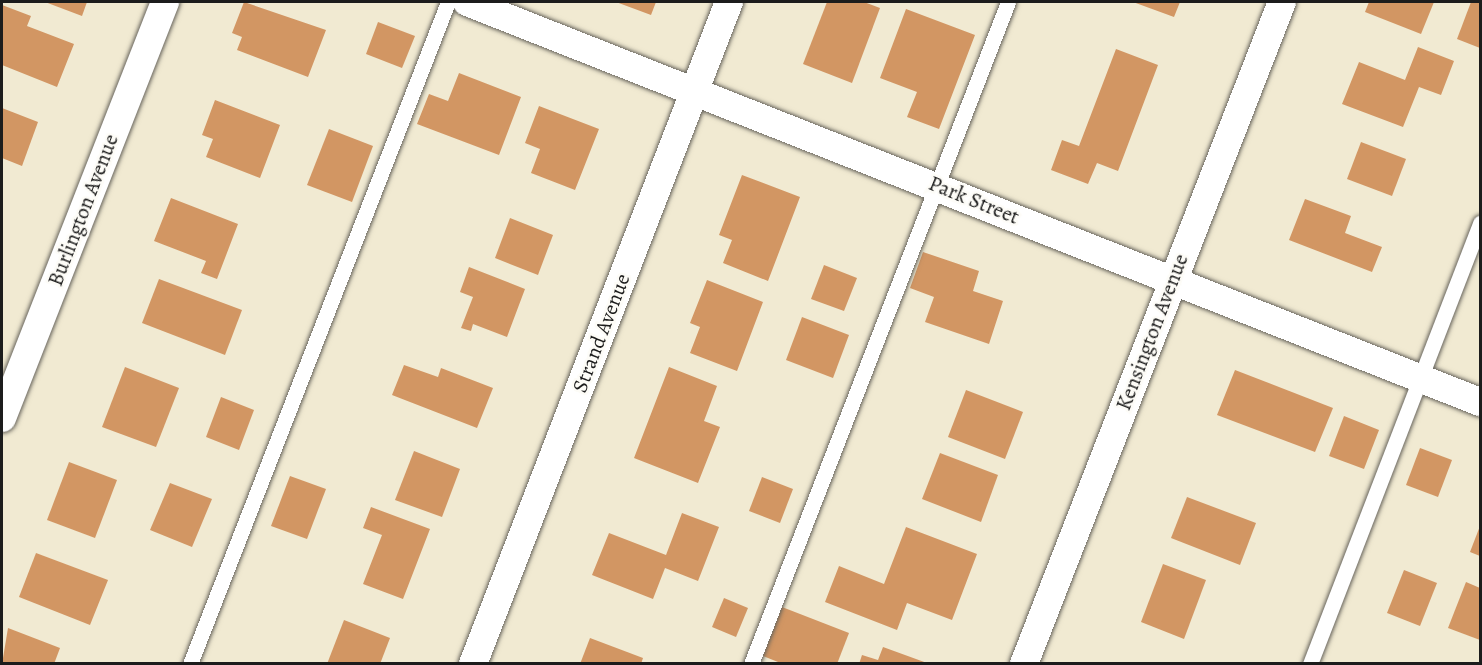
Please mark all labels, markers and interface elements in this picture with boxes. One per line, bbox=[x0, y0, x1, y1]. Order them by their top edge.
street label: Burlington Avenue bbox=[42, 131, 124, 289]
street label: Park Street bbox=[925, 170, 1023, 230]
street label: Kensington Avenue bbox=[1111, 250, 1193, 414]
street label: Strand Avenue bbox=[567, 270, 635, 396]

